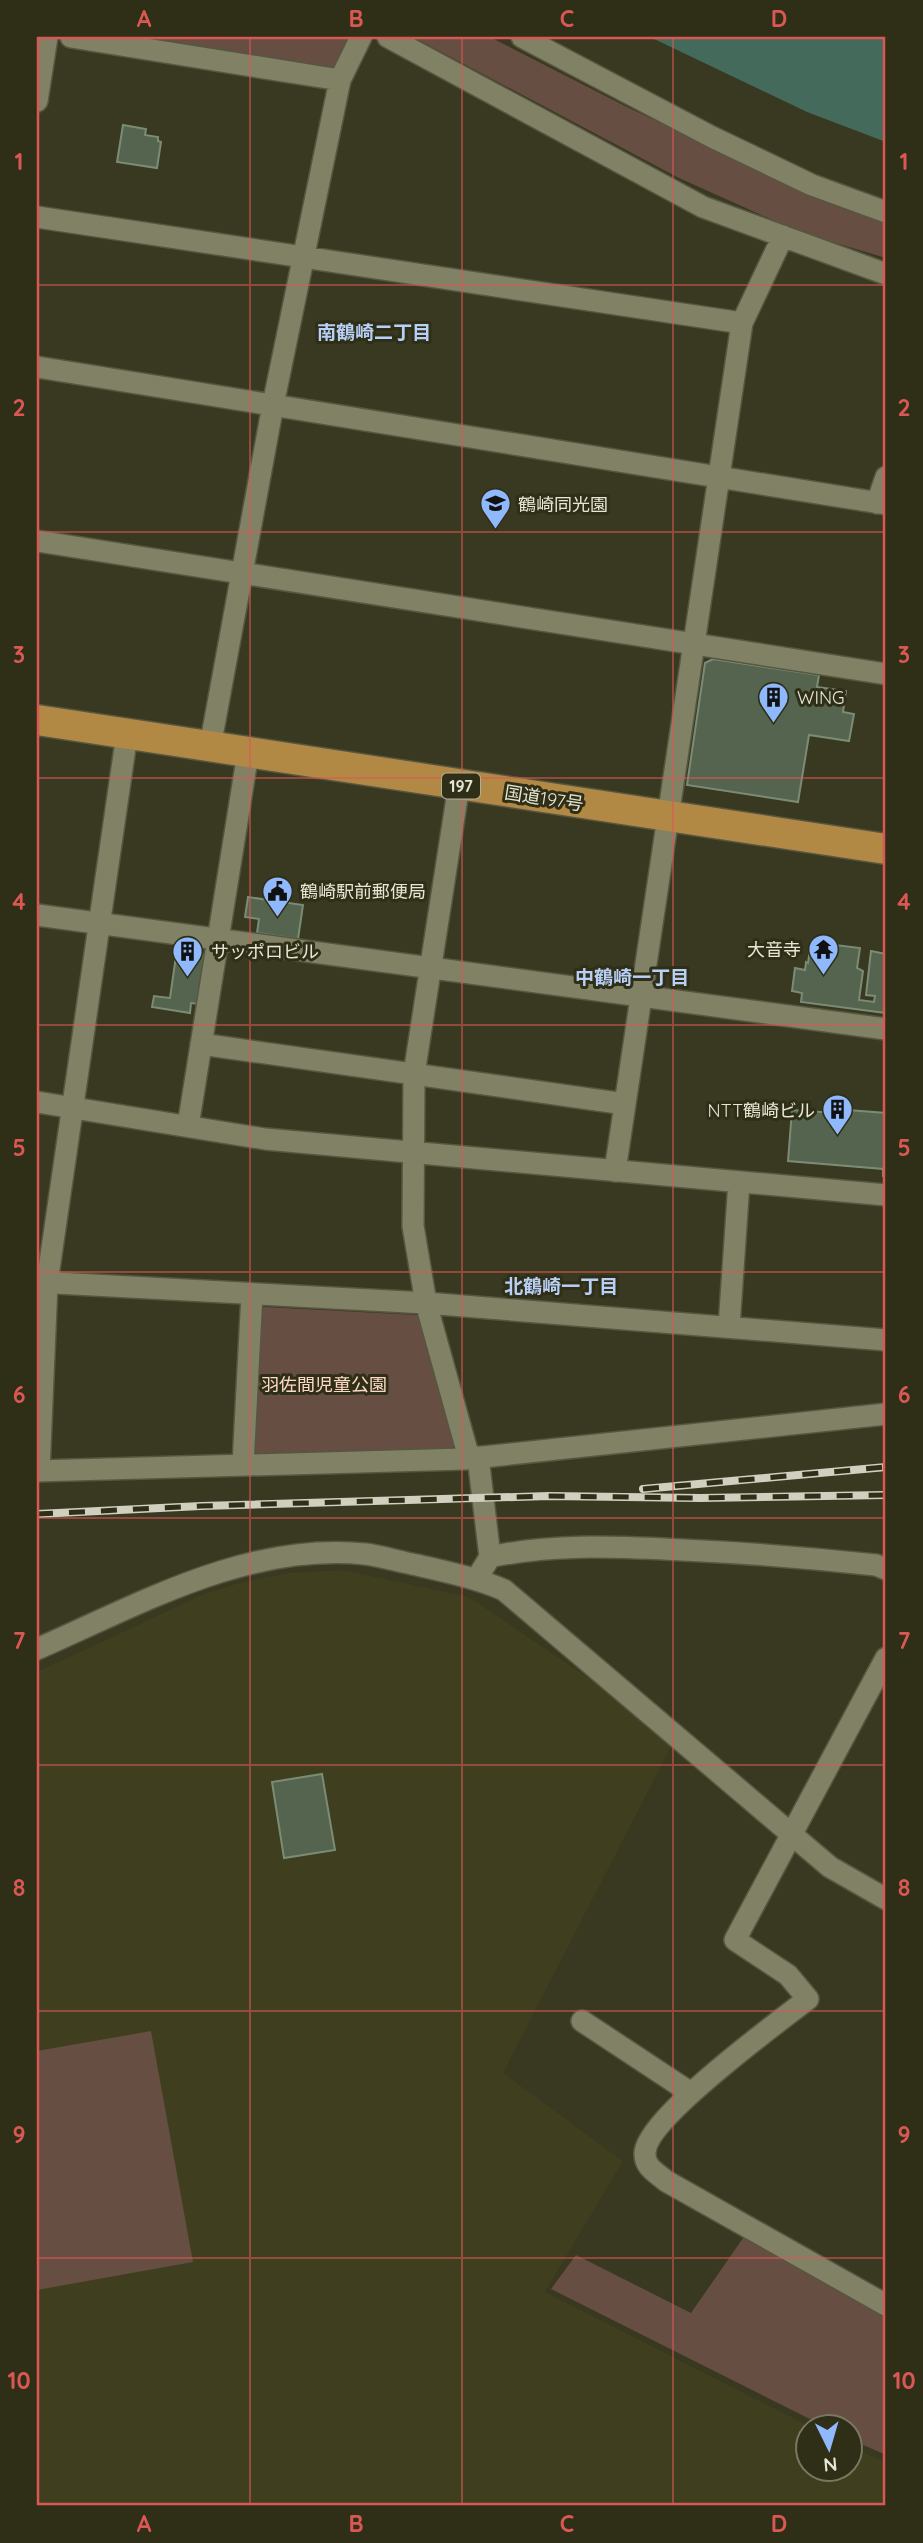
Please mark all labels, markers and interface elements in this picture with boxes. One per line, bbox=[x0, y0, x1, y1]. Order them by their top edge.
text: A bbox=[137, 4, 152, 33]
text: B bbox=[348, 4, 364, 33]
text: C bbox=[560, 4, 574, 33]
text: D bbox=[771, 4, 787, 33]
text: 1 bbox=[15, 147, 23, 176]
text: 1 bbox=[900, 147, 908, 176]
district label: 南鶴崎二丁目 bbox=[317, 320, 431, 344]
text: 2 bbox=[12, 393, 26, 422]
text: 2 bbox=[897, 393, 911, 422]
school or university icon: 鶴崎同光園 bbox=[478, 487, 512, 531]
place label: 鶴崎同光園 bbox=[518, 493, 608, 516]
text: 3 bbox=[13, 640, 25, 669]
text: 3 bbox=[898, 640, 910, 669]
building icon: WING bbox=[757, 680, 791, 724]
place label: WING bbox=[797, 686, 845, 709]
road number: 197 bbox=[442, 774, 480, 799]
street label: 国道197号 bbox=[503, 780, 585, 816]
public building icon: 鶴崎駅前郵便局 bbox=[260, 874, 294, 918]
place label: 鶴崎駅前郵便局 bbox=[300, 880, 426, 903]
text: 4 bbox=[12, 887, 26, 916]
text: 4 bbox=[897, 887, 911, 916]
temple icon: 大音寺 bbox=[807, 932, 841, 976]
building icon: サッポロビル bbox=[171, 934, 205, 978]
place label: 大音寺 bbox=[747, 938, 801, 961]
place label: サッポロビル bbox=[211, 940, 319, 963]
district label: 中鶴崎一丁目 bbox=[575, 965, 689, 989]
building icon: NTT鶴崎ビル bbox=[821, 1093, 855, 1137]
place label: NTT鶴崎ビル bbox=[708, 1099, 815, 1122]
text: 5 bbox=[12, 1133, 26, 1162]
text: 5 bbox=[897, 1133, 911, 1162]
district label: 北鶴崎一丁目 bbox=[504, 1274, 618, 1298]
park label: 羽佐間児童公園 bbox=[261, 1373, 387, 1396]
text: 6 bbox=[13, 1380, 25, 1409]
text: 6 bbox=[898, 1380, 910, 1409]
text: 7 bbox=[13, 1626, 26, 1655]
text: 7 bbox=[898, 1626, 911, 1655]
text: 8 bbox=[13, 1873, 25, 1902]
text: 8 bbox=[898, 1873, 910, 1902]
text: 9 bbox=[12, 2120, 26, 2149]
text: 9 bbox=[897, 2120, 911, 2149]
text: 10 bbox=[7, 2366, 31, 2395]
text: 10 bbox=[892, 2366, 916, 2395]
north arrow bbox=[794, 2414, 864, 2484]
text: N bbox=[822, 2452, 838, 2477]
text: A bbox=[137, 2509, 152, 2538]
text: B bbox=[348, 2509, 364, 2538]
text: C bbox=[560, 2509, 574, 2538]
text: D bbox=[771, 2509, 787, 2538]

